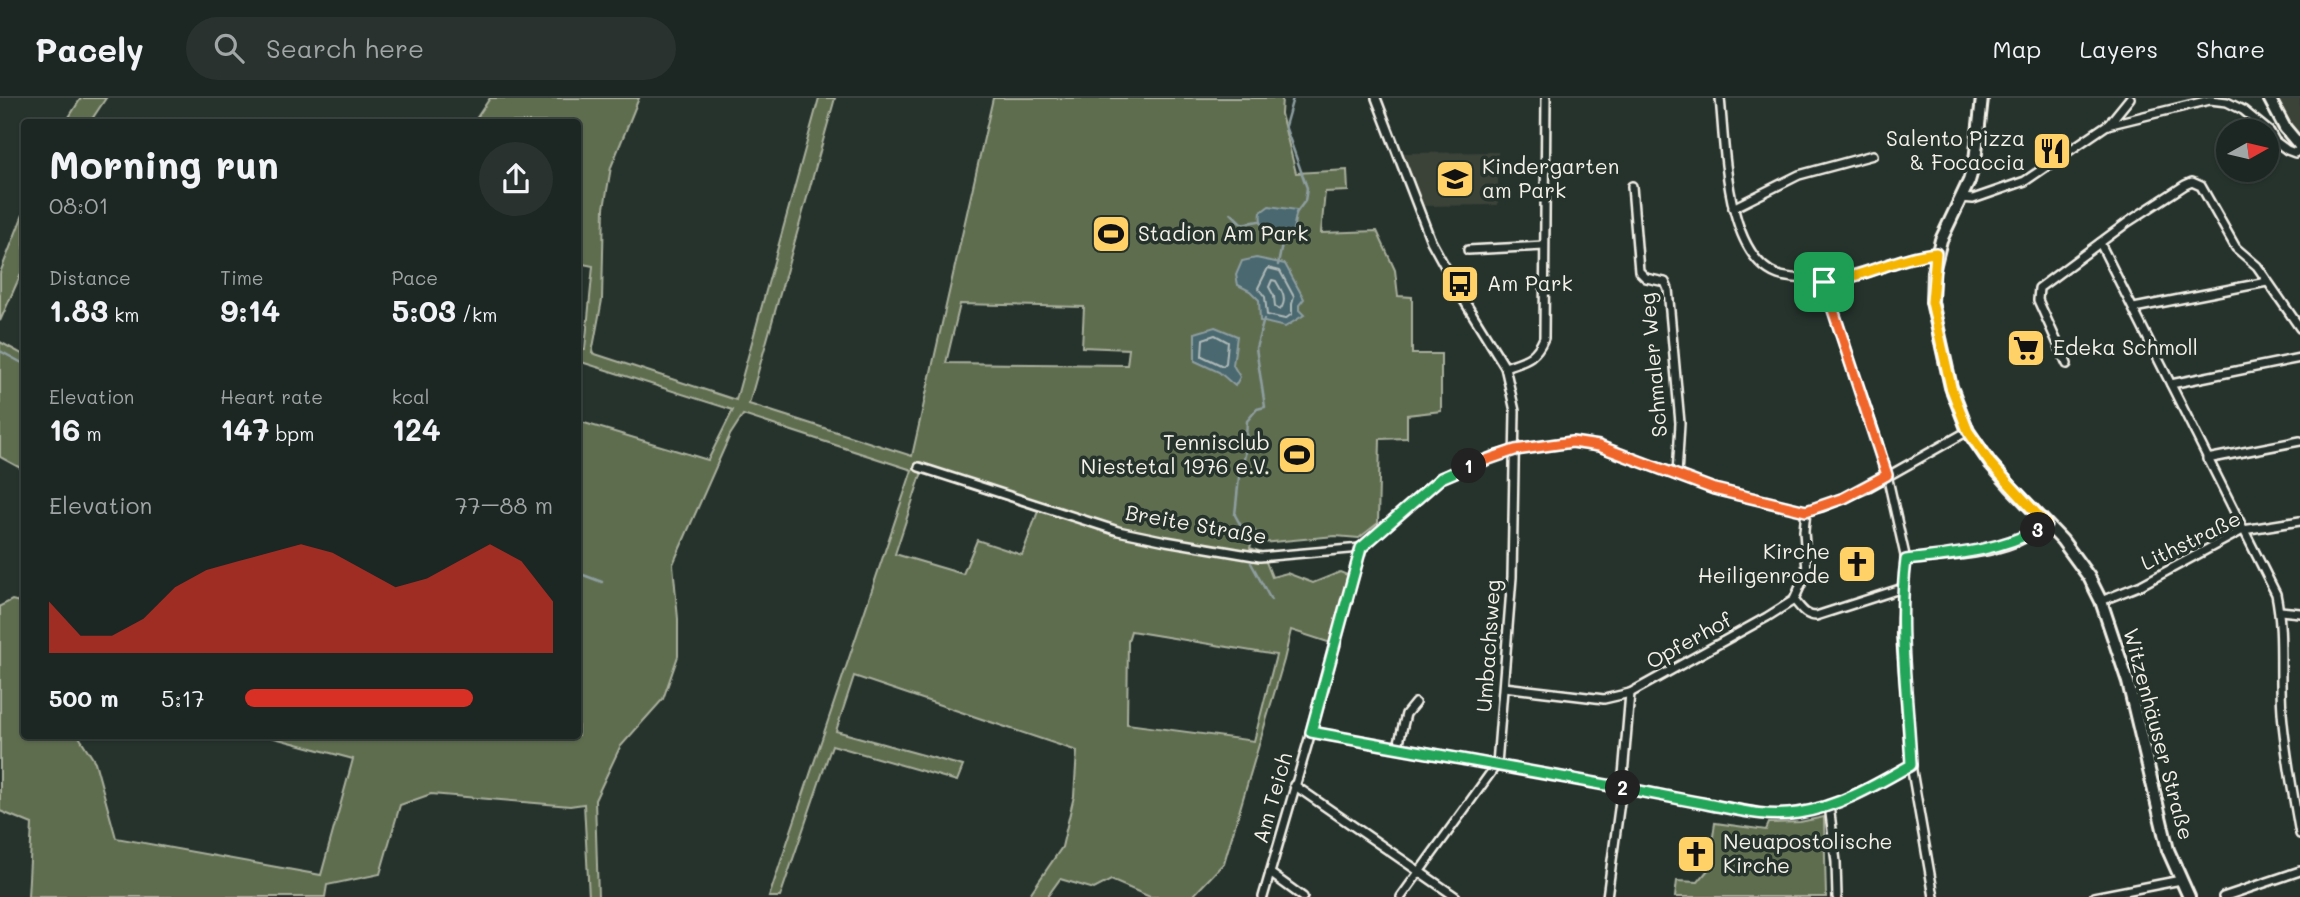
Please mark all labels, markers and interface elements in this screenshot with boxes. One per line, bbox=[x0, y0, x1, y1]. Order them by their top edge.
search box bbox=[186, 17, 676, 80]
text: Pacely bbox=[35, 27, 144, 70]
icon: search bbox=[210, 29, 248, 67]
text: Search here bbox=[266, 31, 424, 65]
text: Map bbox=[1993, 33, 2041, 64]
text: Layers bbox=[2079, 33, 2158, 64]
text: Share bbox=[2196, 33, 2265, 64]
north arrow bbox=[2216, 119, 2278, 182]
map controls bbox=[2216, 119, 2279, 182]
place label: Salento Pizza & Focaccia bbox=[1886, 124, 2025, 175]
restaurant icon: Salento Pizza & Focaccia bbox=[2031, 130, 2073, 172]
text: Morning run bbox=[49, 139, 279, 189]
button: share bbox=[479, 142, 553, 216]
place label: Kindergarten am Park bbox=[1482, 152, 1619, 203]
school or university icon: Kindergarten am Park bbox=[1434, 158, 1476, 200]
text: 08:01 bbox=[49, 190, 109, 220]
sports icon: Stadion Am Park bbox=[1090, 213, 1132, 255]
place label: Stadion Am Park bbox=[1138, 219, 1308, 246]
pin bbox=[1794, 252, 1854, 312]
bus stop icon: Am Park bbox=[1439, 263, 1481, 305]
icon: arrive bbox=[1805, 263, 1843, 301]
text: Distance bbox=[49, 265, 131, 290]
text: Time bbox=[220, 265, 264, 290]
text: Pace bbox=[392, 265, 438, 290]
place label: Am Park bbox=[1487, 269, 1573, 296]
text: 1.83 bbox=[49, 290, 108, 330]
text: 9:14 bbox=[220, 290, 280, 330]
text: 5:03 bbox=[392, 290, 456, 330]
street label: Schmaler Weg bbox=[1633, 292, 1672, 439]
text: km bbox=[108, 302, 139, 327]
text: /km bbox=[456, 302, 497, 327]
supermarket icon: Edeka Schmoll bbox=[2005, 327, 2047, 369]
place label: Edeka Schmoll bbox=[2053, 333, 2198, 360]
text: Elevation bbox=[49, 384, 134, 409]
text: Heart rate bbox=[220, 384, 323, 409]
text: kcal bbox=[392, 384, 430, 409]
text: 16 bbox=[49, 409, 80, 449]
text: 147 bbox=[220, 409, 269, 449]
text: 124 bbox=[392, 409, 441, 449]
text: m bbox=[80, 421, 102, 446]
text: bpm bbox=[269, 421, 314, 446]
place label: Tennisclub Niestetal 1976 e.V. bbox=[1081, 428, 1270, 479]
sports icon: Tennisclub Niestetal 1976 e.V. bbox=[1276, 434, 1318, 476]
pin: 1 bbox=[1452, 448, 1486, 484]
text: 1 bbox=[1464, 453, 1473, 478]
text: Elevation bbox=[49, 490, 152, 520]
text: 77–88 m bbox=[455, 490, 553, 520]
street label: Breite Straße bbox=[1124, 498, 1269, 549]
street label: Lithstraße bbox=[2136, 504, 2245, 575]
pin: 3 bbox=[2021, 512, 2056, 548]
text: 3 bbox=[2032, 517, 2043, 542]
place label: Kirche Heiligenrode bbox=[1698, 537, 1830, 588]
church icon: Kirche Heiligenrode bbox=[1836, 543, 1878, 585]
street label: Umbachsweg bbox=[1469, 579, 1506, 713]
street label: Opferhof bbox=[1641, 605, 1737, 674]
street label: Witzenhäuser Straße bbox=[2118, 625, 2201, 843]
text: 500 m bbox=[49, 683, 119, 713]
text: 5:17 bbox=[161, 683, 205, 713]
street label: Am Teich bbox=[1246, 749, 1297, 846]
pin: 2 bbox=[1606, 770, 1640, 806]
text: 2 bbox=[1617, 775, 1628, 800]
place label: Neuapostolische Kirche bbox=[1723, 827, 1892, 878]
church icon: Neuapostolische Kirche bbox=[1675, 833, 1717, 875]

